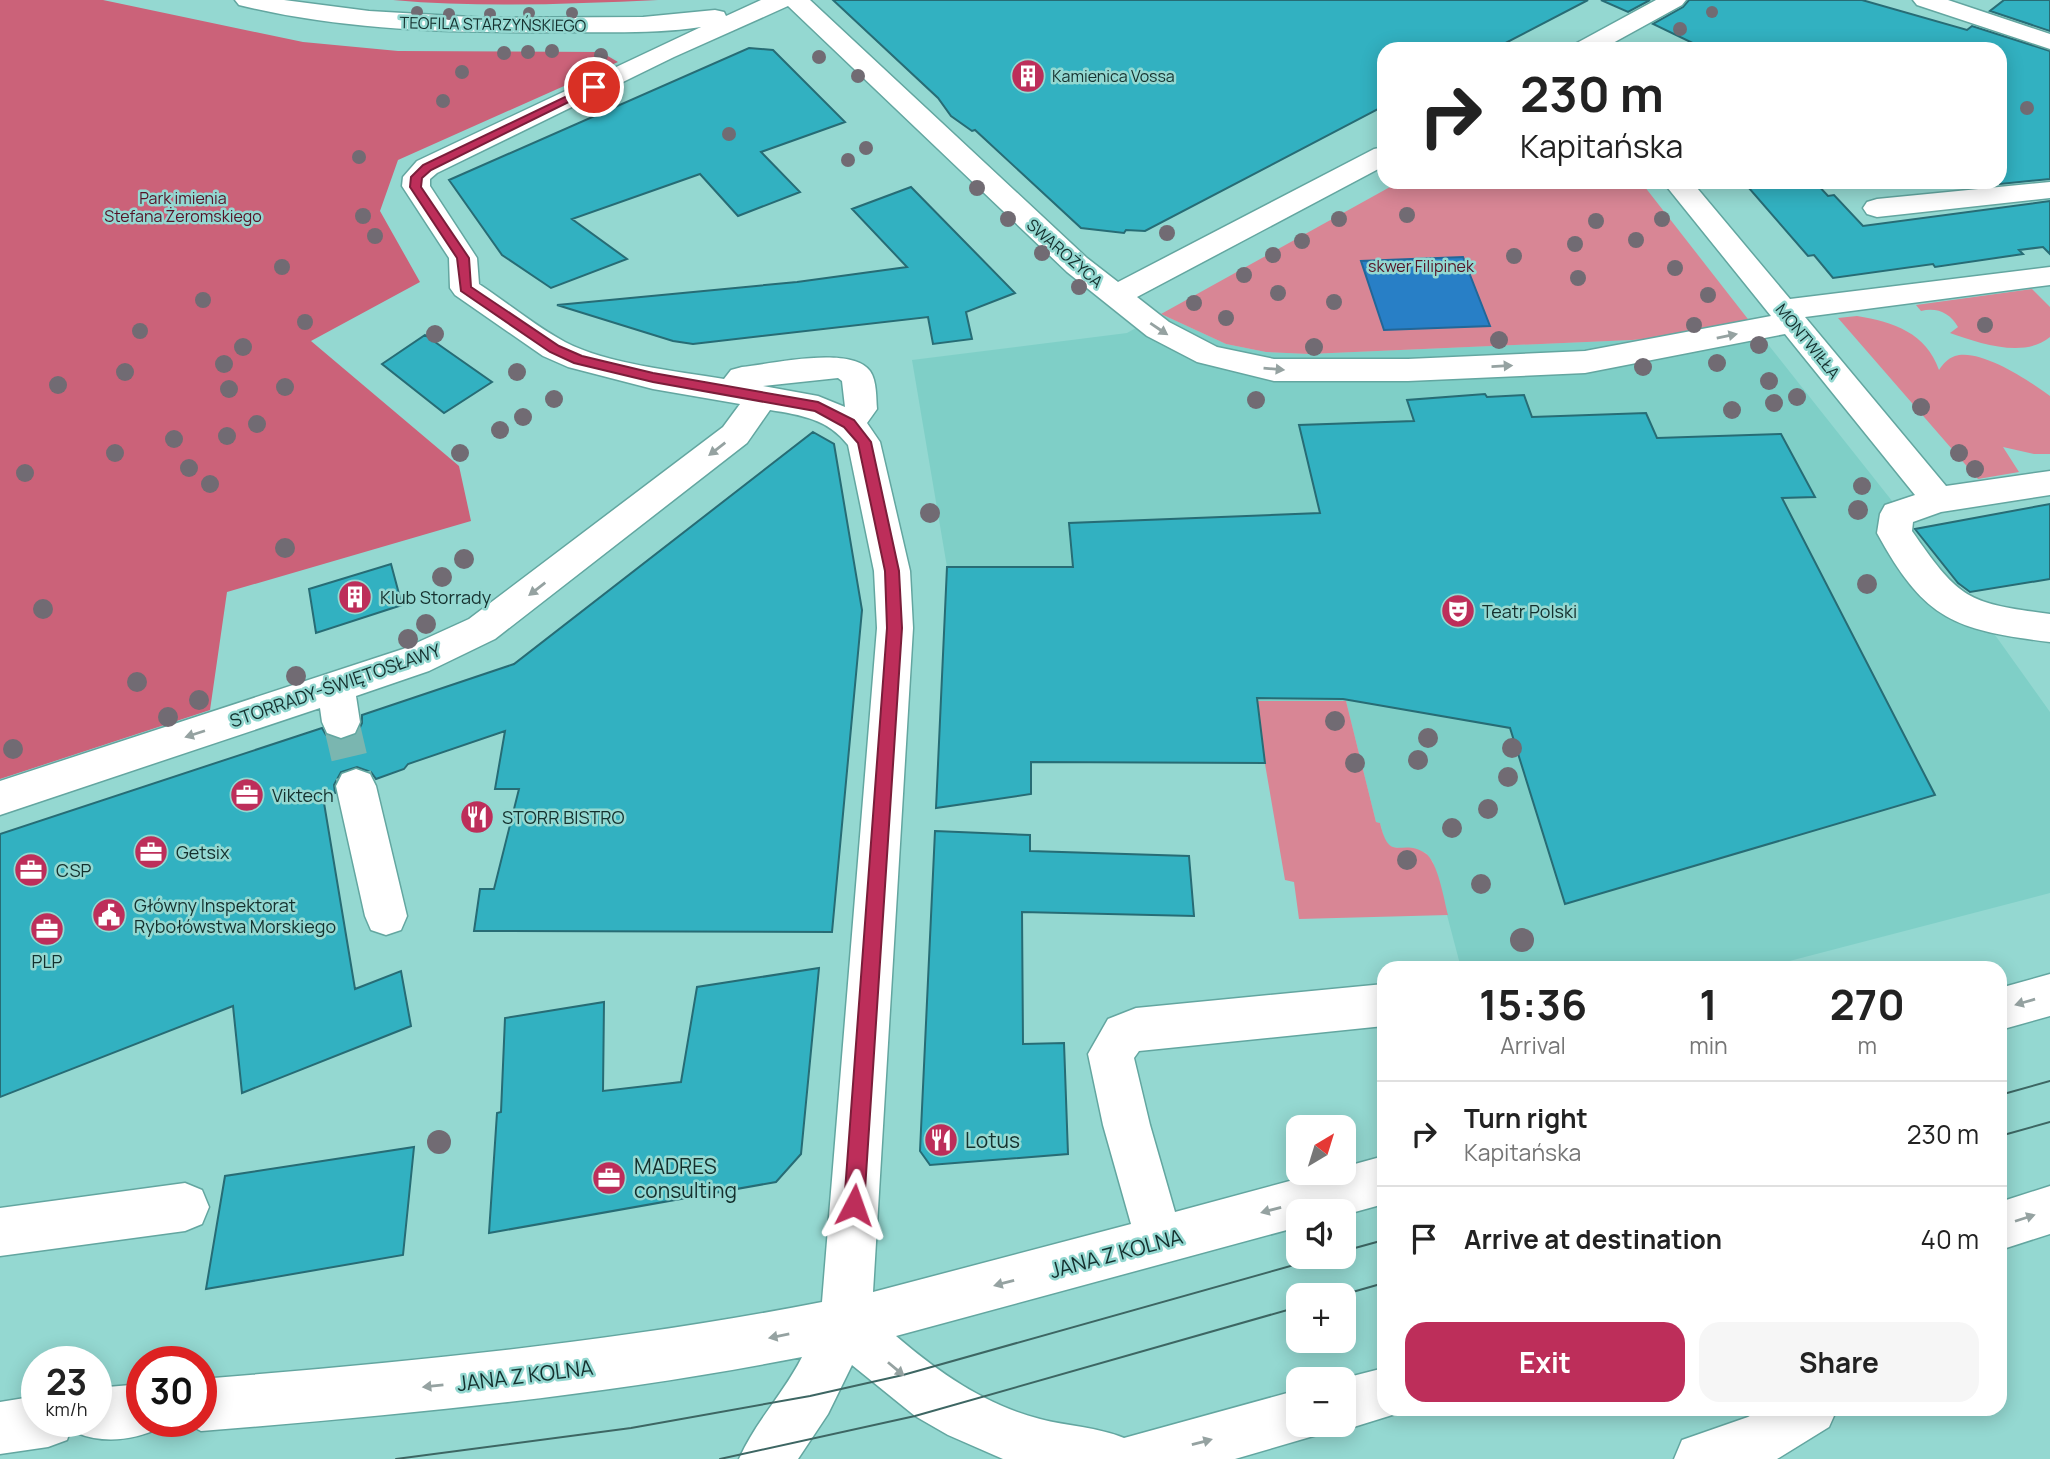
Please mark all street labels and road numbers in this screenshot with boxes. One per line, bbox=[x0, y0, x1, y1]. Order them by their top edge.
street label: TEOFILA STARZYŃSKIEGO bbox=[400, 11, 587, 37]
street label: SWAROŻYCA bbox=[1022, 214, 1108, 292]
street label: MONTWIŁŁA bbox=[1771, 299, 1845, 383]
street label: STORRADY-ŚWIĘTOSŁAWY bbox=[226, 637, 445, 732]
street label: JANA Z KOLNA bbox=[1046, 1222, 1186, 1284]
street label: JANA Z KOLNA bbox=[455, 1353, 595, 1397]

